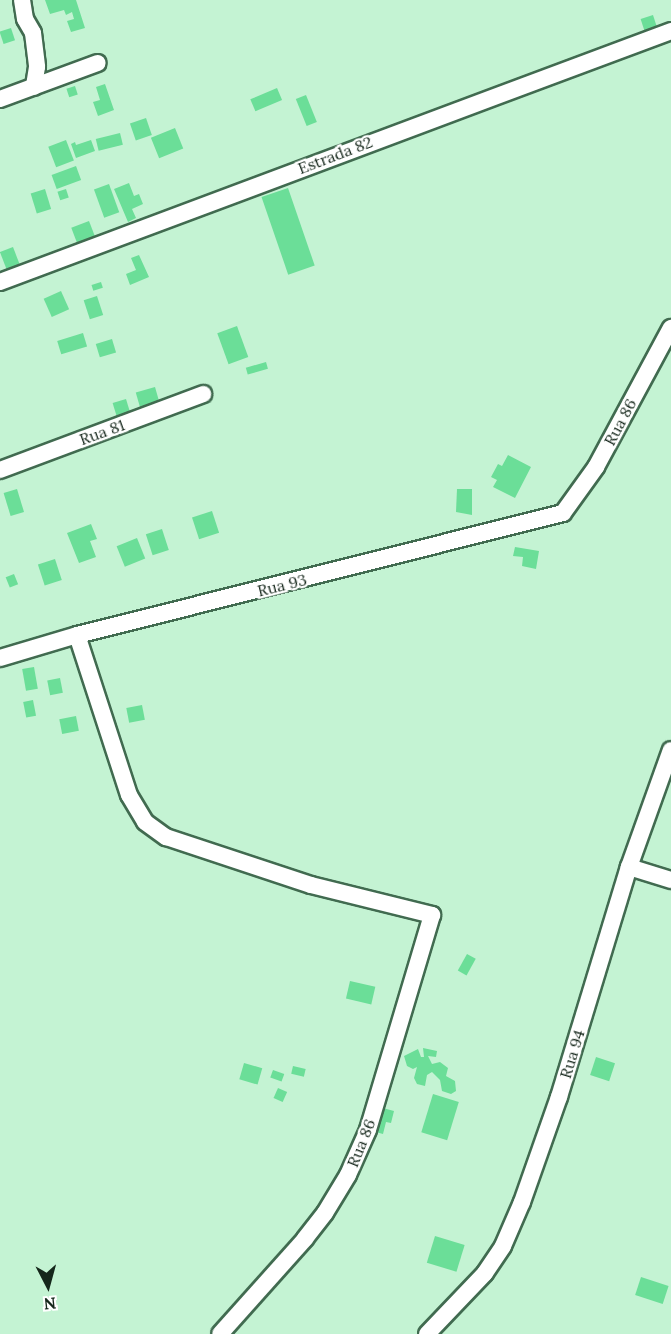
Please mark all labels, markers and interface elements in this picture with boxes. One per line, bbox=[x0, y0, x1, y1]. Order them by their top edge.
street label: Estrada 82 bbox=[295, 132, 375, 178]
street label: Rua 86 bbox=[600, 395, 640, 449]
street label: Rua 81 bbox=[77, 415, 127, 449]
street label: Rua 93 bbox=[255, 570, 309, 600]
street label: Rua 94 bbox=[556, 1027, 588, 1081]
street label: Rua 86 bbox=[343, 1116, 379, 1170]
north arrow bbox=[18, 1256, 78, 1316]
text: N bbox=[43, 1293, 57, 1314]

